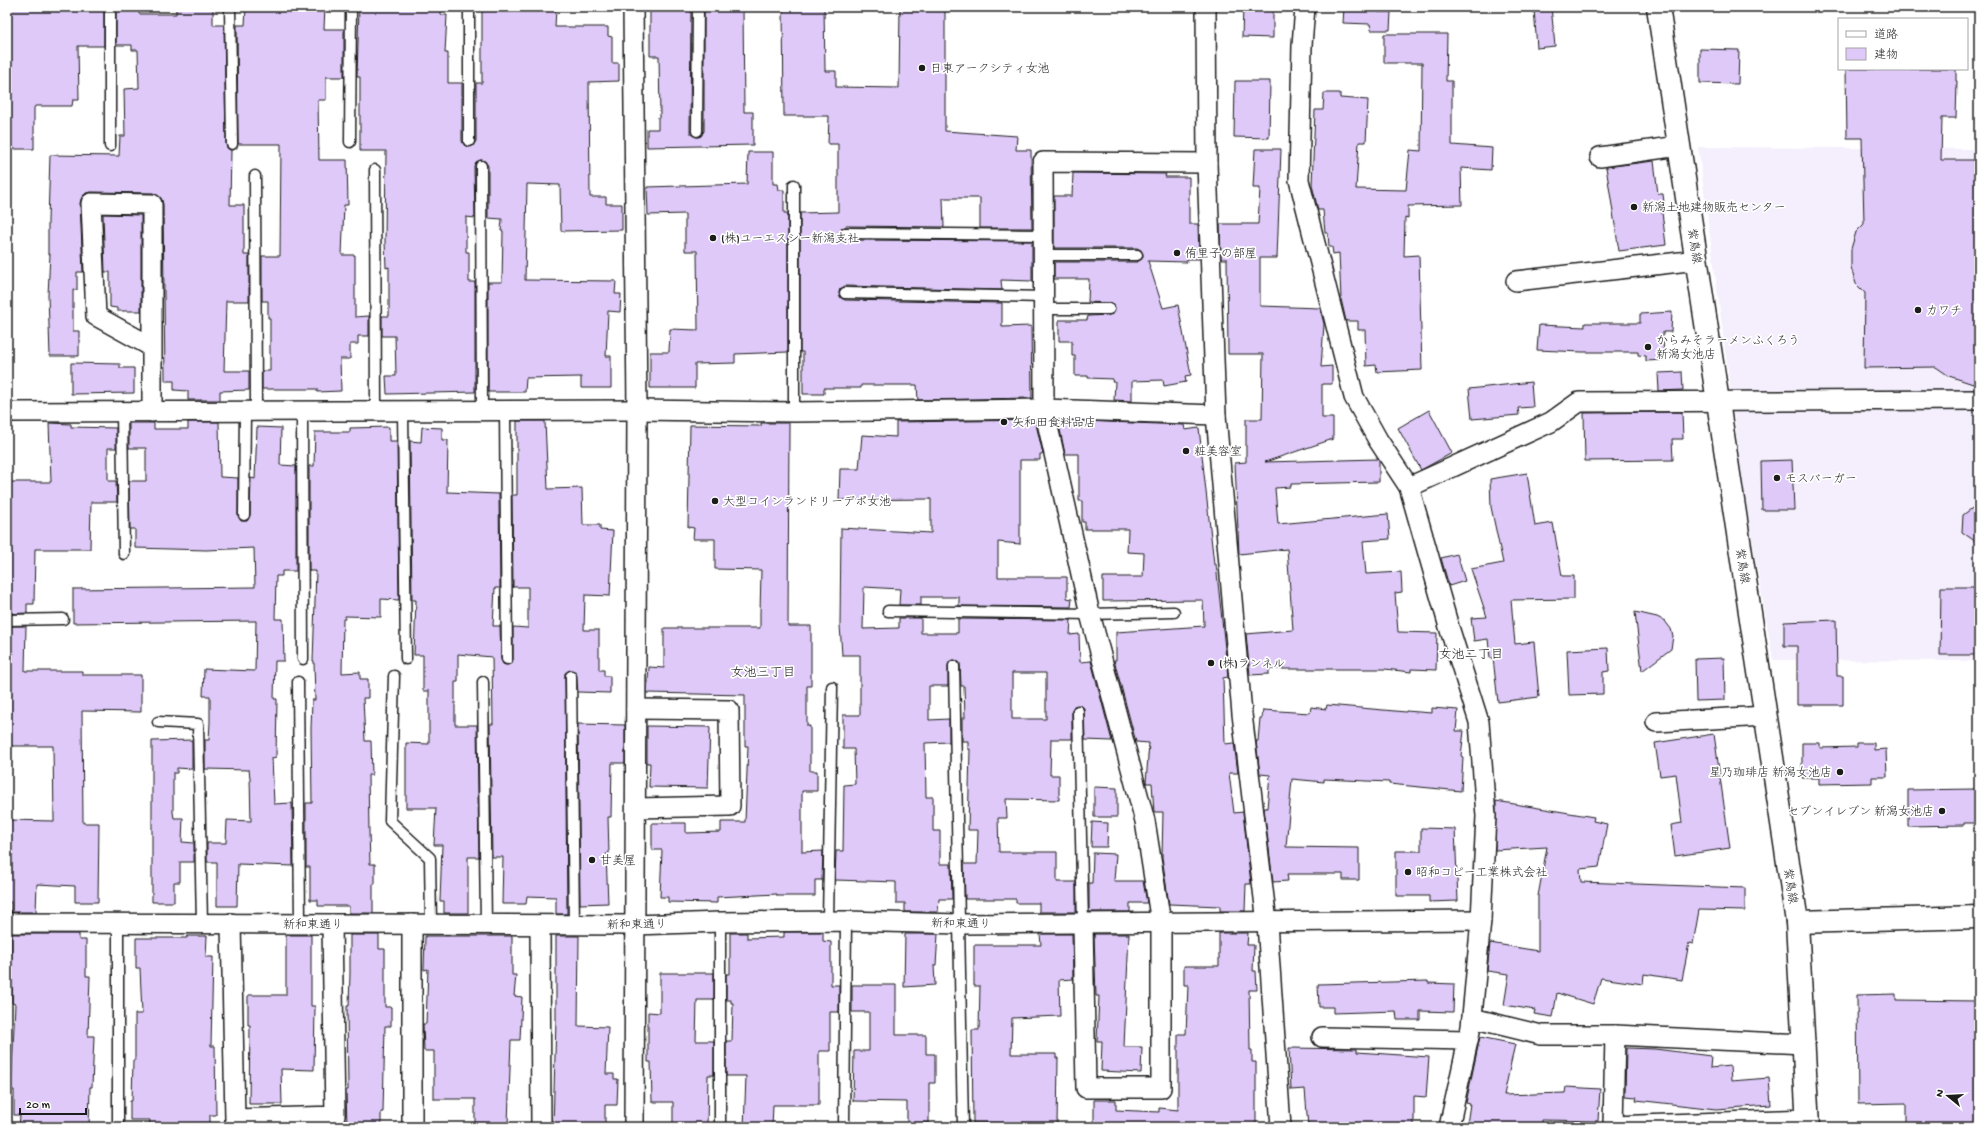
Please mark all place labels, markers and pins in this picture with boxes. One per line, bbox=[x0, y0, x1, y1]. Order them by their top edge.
place label: 日東アークシティ女池 bbox=[930, 62, 1050, 77]
marker: 日東アークシティ女池 bbox=[917, 63, 927, 73]
place label: 新潟土地建物販売センター bbox=[1642, 201, 1786, 216]
marker: 新潟土地建物販売センター bbox=[1629, 202, 1639, 212]
place label: (株)ユーエスシー新潟支社 bbox=[721, 232, 859, 247]
marker: (株)ユーエスシー新潟支社 bbox=[708, 233, 718, 243]
place label: 侑里子の部屋 bbox=[1185, 247, 1257, 262]
marker: 侑里子の部屋 bbox=[1172, 248, 1182, 258]
marker: カワチ bbox=[1913, 305, 1923, 315]
place label: カワチ bbox=[1926, 305, 1962, 319]
place label: からみそラーメンふくろう 新潟女池店 bbox=[1656, 335, 1800, 363]
marker: からみそラーメンふくろう 新潟女池店 bbox=[1643, 342, 1653, 352]
place label: 矢和田食料品店 bbox=[1012, 416, 1096, 431]
marker: 矢和田食料品店 bbox=[999, 417, 1009, 427]
place label: 粧美容室 bbox=[1194, 445, 1242, 460]
marker: 粧美容室 bbox=[1181, 446, 1191, 456]
marker: モスバーガー bbox=[1772, 473, 1782, 483]
place label: モスバーガー bbox=[1785, 473, 1857, 487]
place label: 大型コインランドリーデポ女池 bbox=[723, 495, 891, 510]
marker: 大型コインランドリーデポ女池 bbox=[710, 496, 720, 506]
place label: (株)ランネル bbox=[1219, 657, 1285, 672]
marker: (株)ランネル bbox=[1206, 658, 1216, 668]
place label: 星乃珈琲店 新潟女池店 bbox=[1709, 766, 1832, 781]
marker: 星乃珈琲店 新潟女池店 bbox=[1835, 767, 1845, 777]
place label: セブンイレブン 新潟女池店 bbox=[1787, 805, 1934, 820]
marker: セブンイレブン 新潟女池店 bbox=[1937, 806, 1947, 816]
place label: 甘美屋 bbox=[600, 854, 636, 869]
marker: 甘美屋 bbox=[587, 855, 597, 865]
place label: 昭和コピー工業株式会社 bbox=[1416, 866, 1547, 881]
marker: 昭和コピー工業株式会社 bbox=[1403, 867, 1413, 877]

